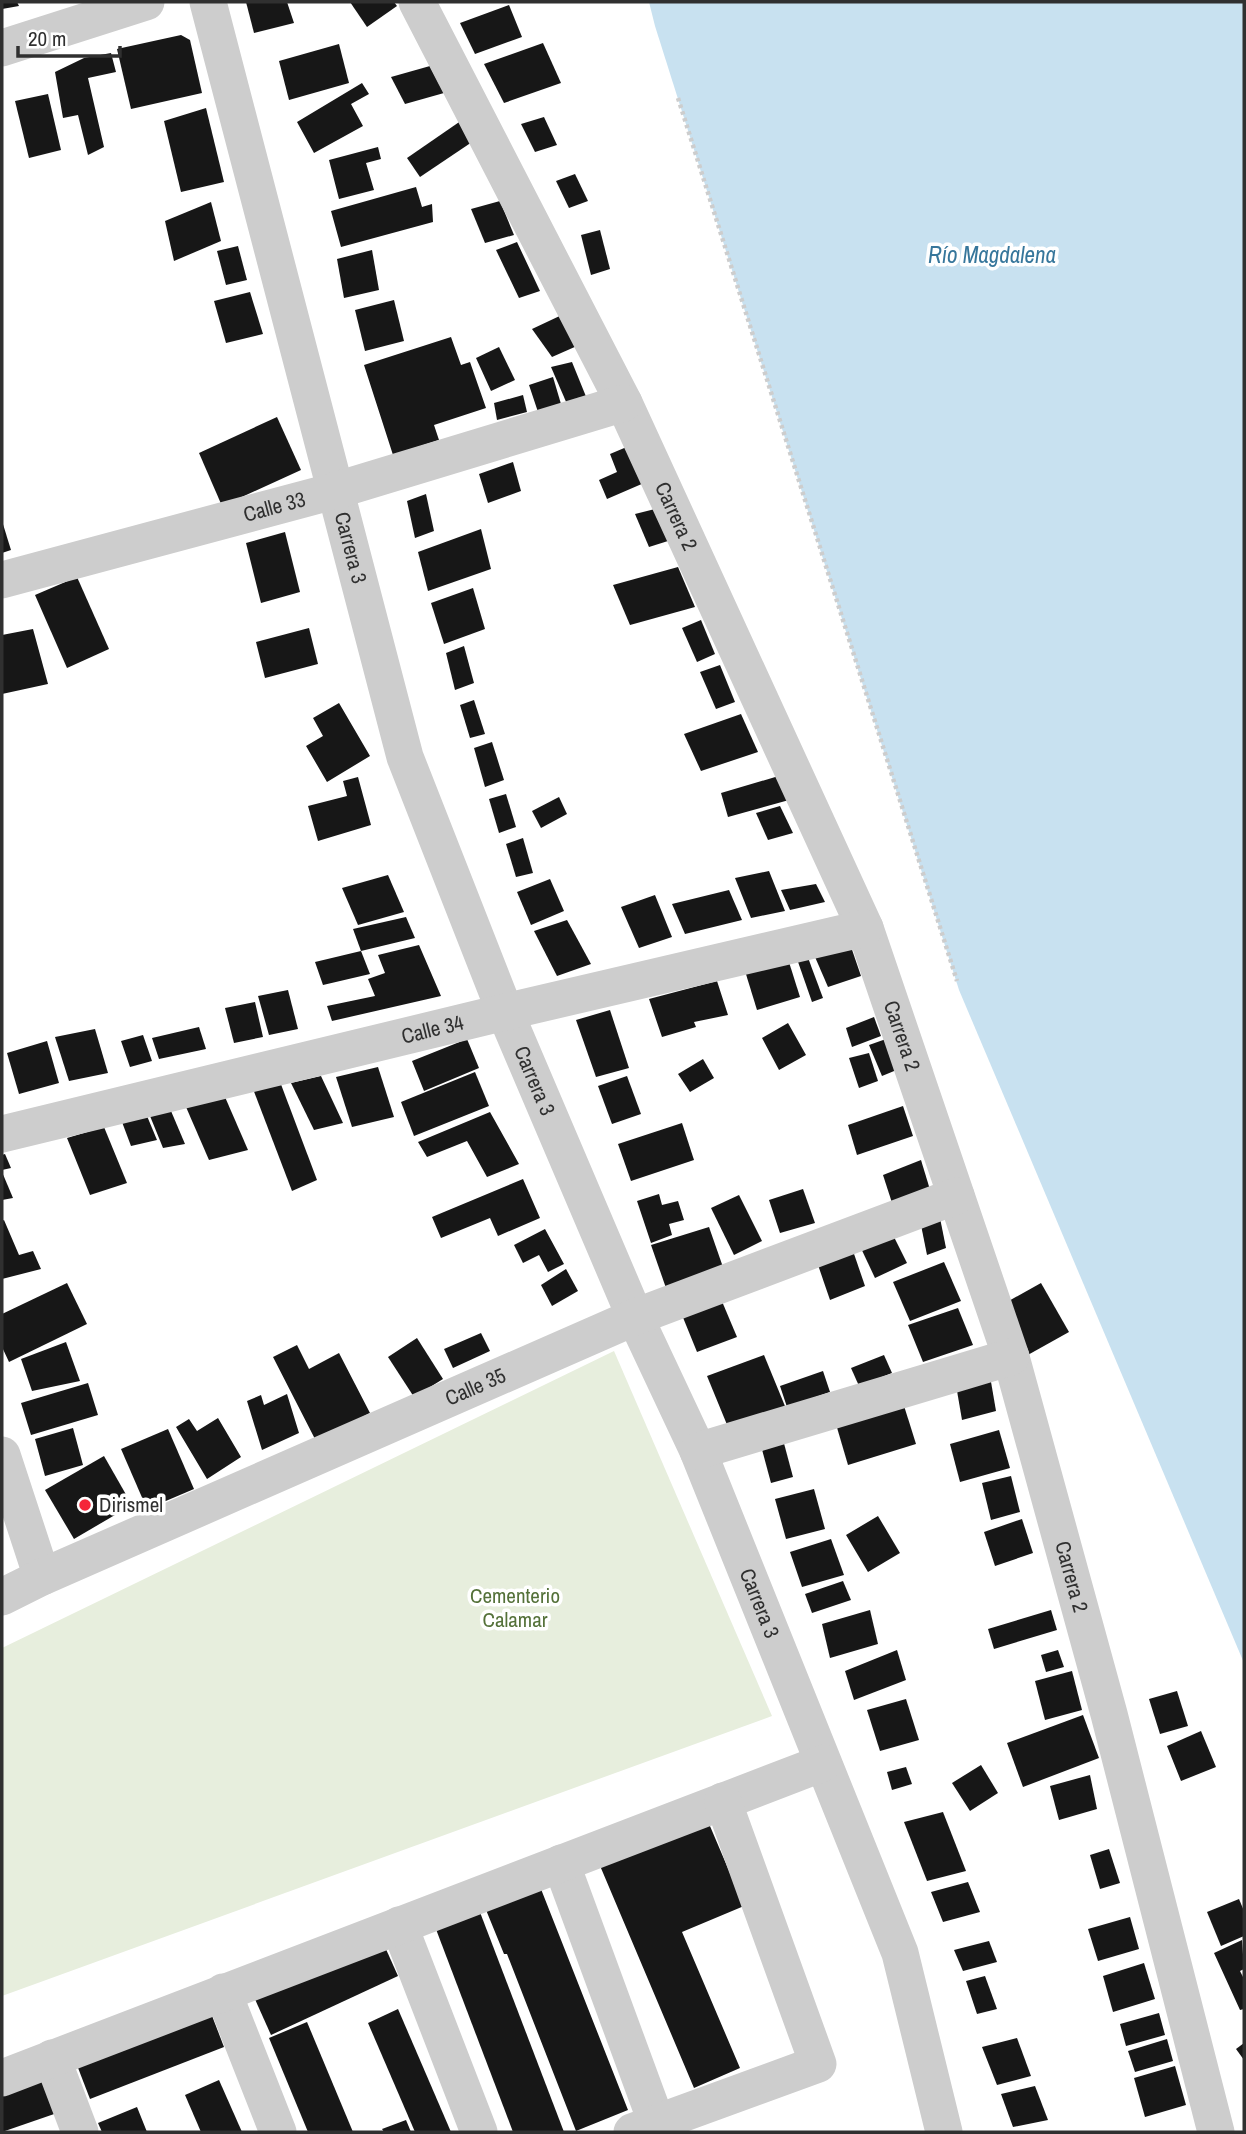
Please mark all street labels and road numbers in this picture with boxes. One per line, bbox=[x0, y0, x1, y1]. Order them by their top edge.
street label: Carrera 2 bbox=[648, 477, 705, 555]
street label: Calle 33 bbox=[240, 484, 309, 529]
street label: Carrera 3 bbox=[328, 509, 374, 586]
street label: Carrera 2 bbox=[877, 997, 928, 1075]
street label: Calle 34 bbox=[398, 1007, 467, 1051]
street label: Carrera 3 bbox=[507, 1041, 562, 1120]
street label: Calle 35 bbox=[440, 1361, 510, 1412]
street label: Carrera 2 bbox=[1048, 1538, 1095, 1616]
street label: Carrera 3 bbox=[733, 1564, 787, 1642]

